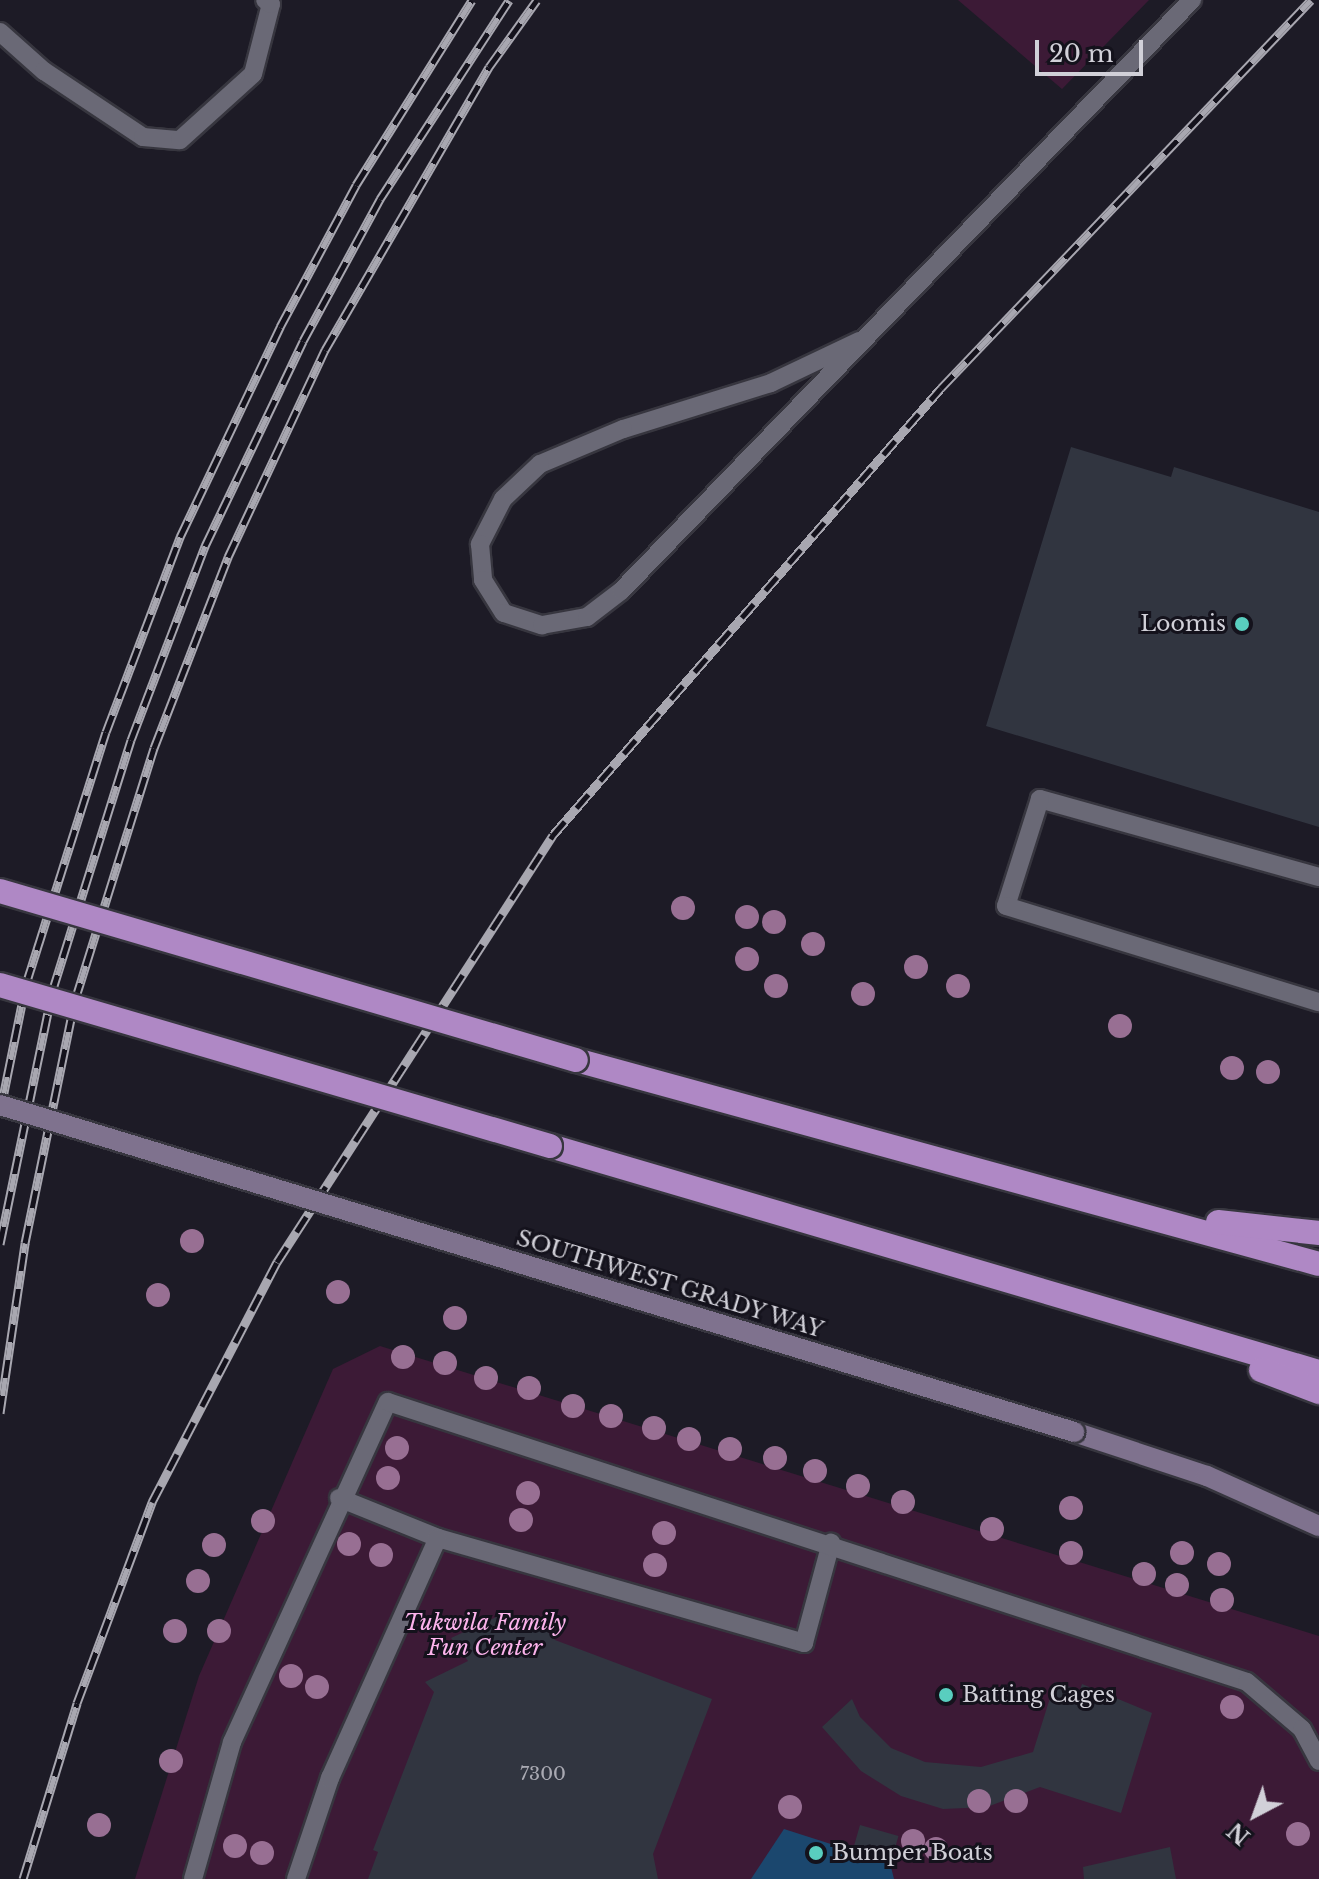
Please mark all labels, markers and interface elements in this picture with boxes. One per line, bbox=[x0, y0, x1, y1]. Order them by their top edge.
scale bar bbox=[1039, 24, 1147, 74]
text: 20 m bbox=[1049, 39, 1114, 68]
place label: Loomis bbox=[1140, 611, 1226, 637]
marker: Loomis bbox=[1233, 615, 1251, 633]
street label: SOUTHWEST GRADY WAY bbox=[512, 1224, 828, 1344]
park label: Tukwila Family Fun Center bbox=[404, 1609, 566, 1660]
place label: Batting Cages bbox=[962, 1682, 1115, 1708]
marker: Batting Cages bbox=[937, 1686, 955, 1704]
house number: 7300 bbox=[520, 1763, 566, 1785]
north arrow bbox=[1215, 1775, 1295, 1855]
text: N bbox=[1222, 1817, 1256, 1850]
place label: Bumper Boats bbox=[832, 1840, 993, 1866]
marker: Bumper Boats bbox=[807, 1844, 825, 1862]

